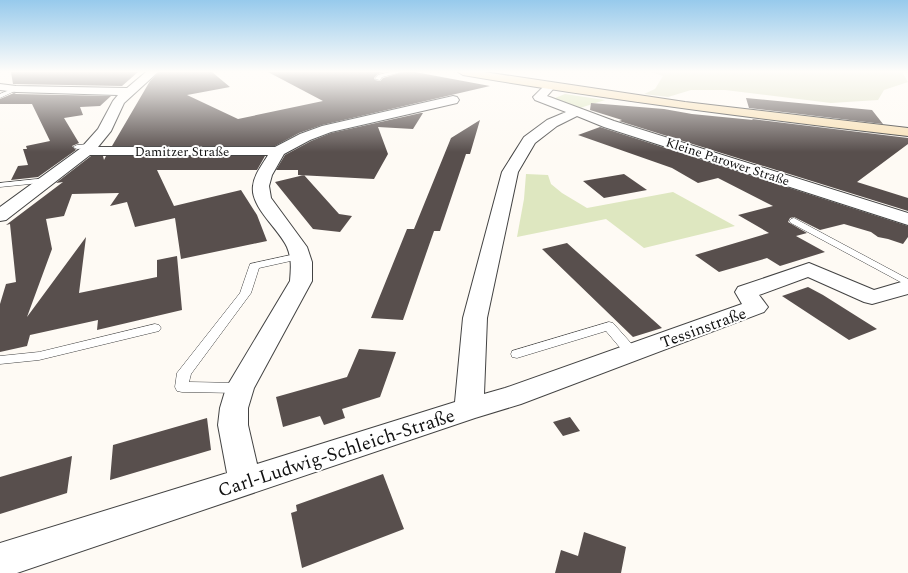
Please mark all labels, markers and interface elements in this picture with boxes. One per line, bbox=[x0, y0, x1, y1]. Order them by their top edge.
street label: Kleine Parower Straße bbox=[663, 133, 792, 191]
street label: Damitzer Straße bbox=[135, 142, 229, 162]
street label: Tessinstraße bbox=[657, 301, 750, 355]
street label: Carl-Ludwig-Schleich-Straße bbox=[214, 401, 459, 505]

